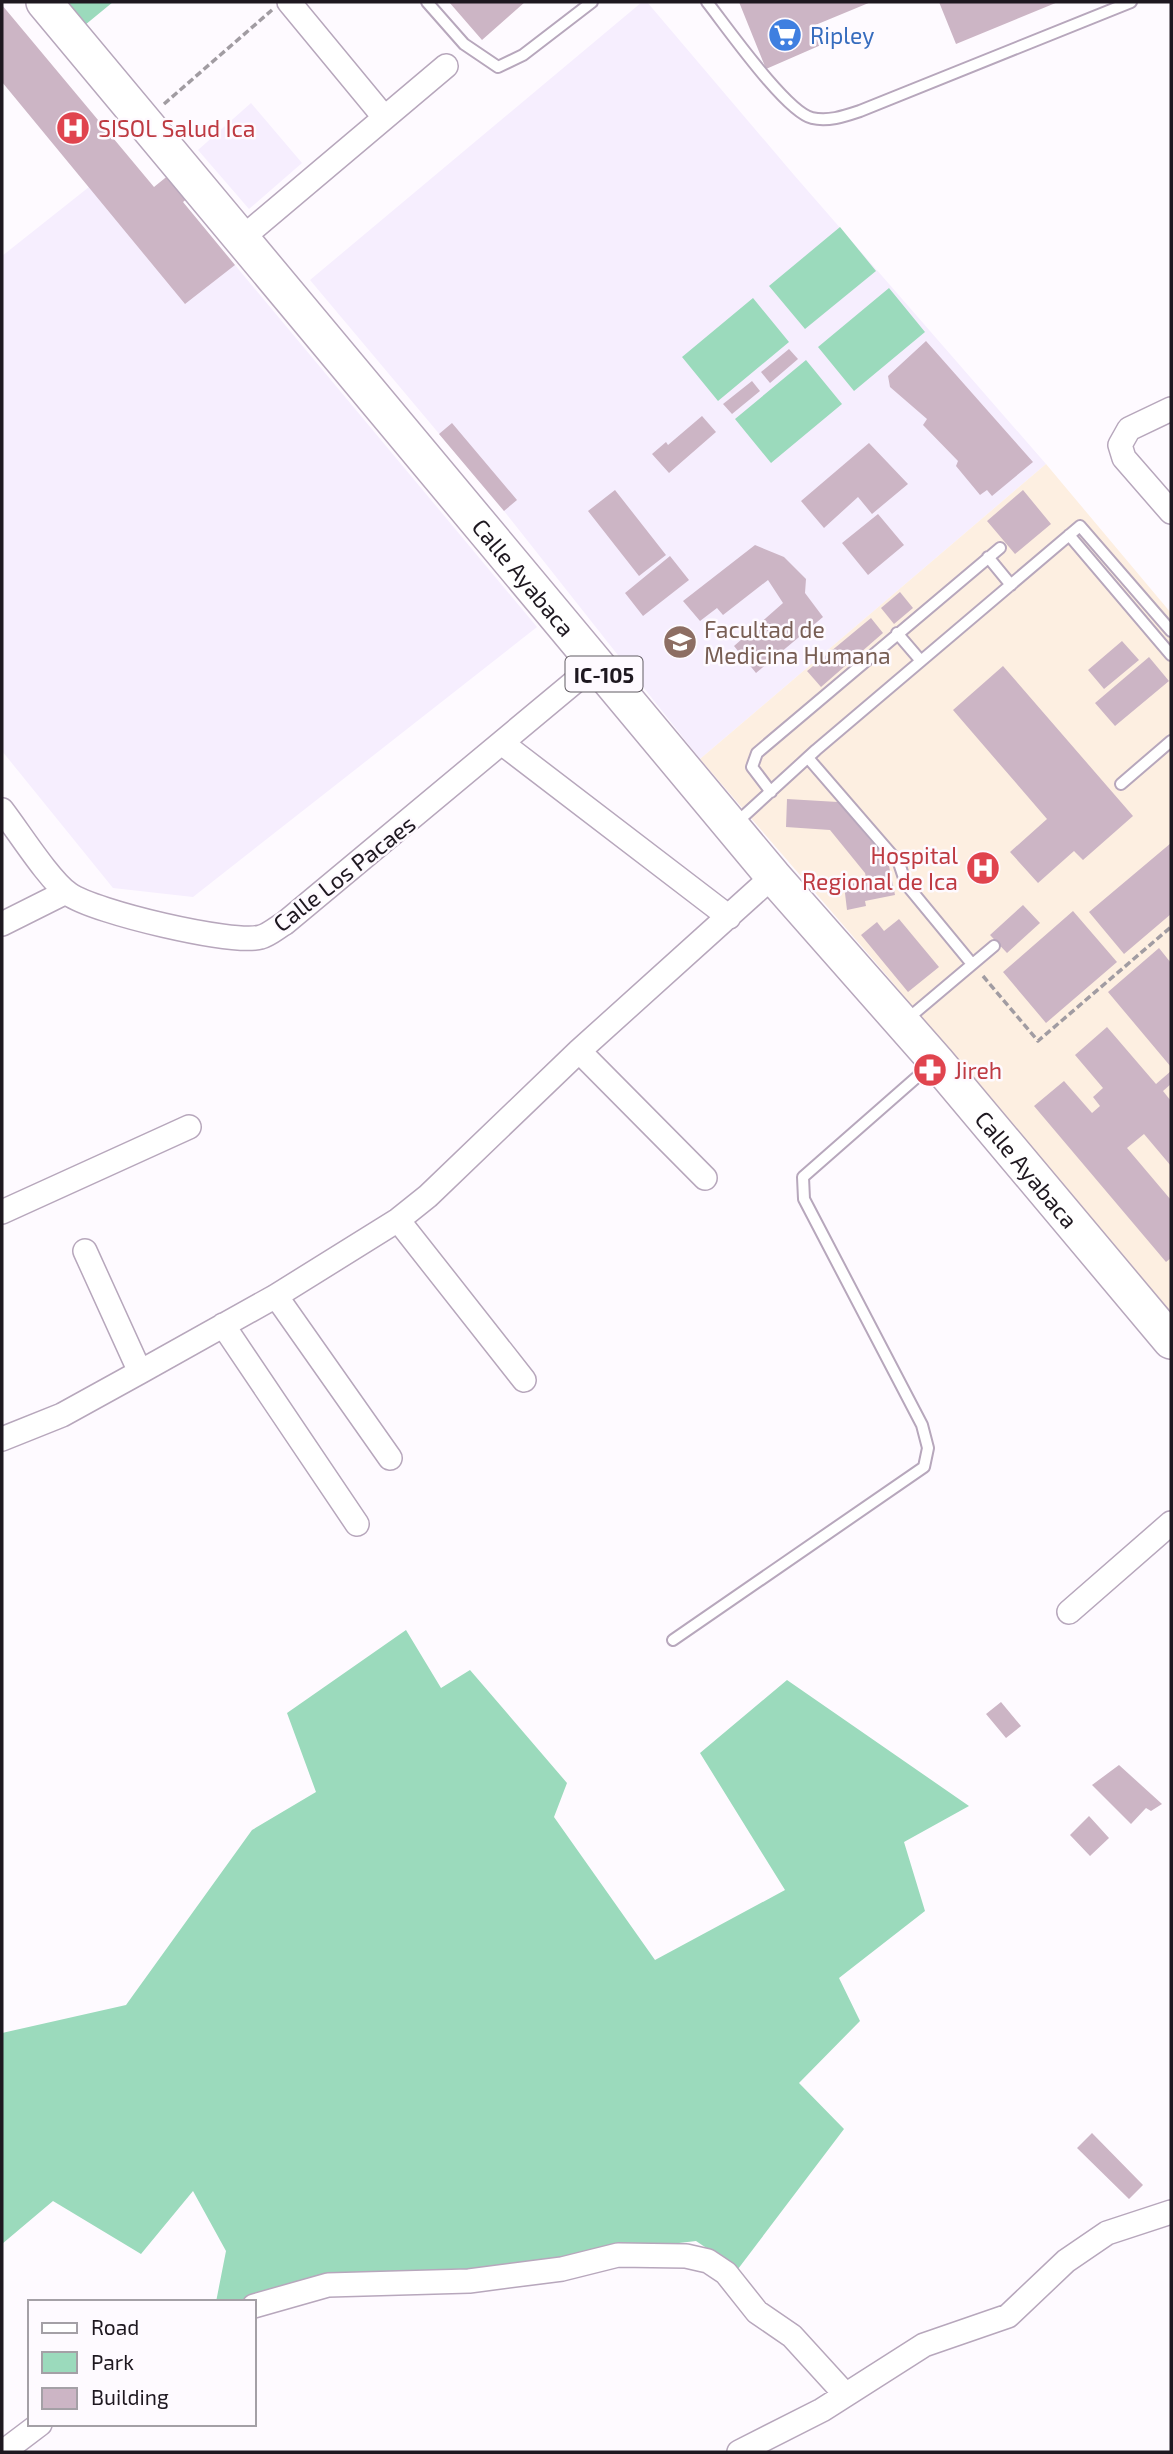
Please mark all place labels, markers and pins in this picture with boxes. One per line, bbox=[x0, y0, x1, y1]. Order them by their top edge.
supermarket icon: Ripley bbox=[766, 16, 804, 54]
place label: Ripley bbox=[810, 21, 875, 49]
hospital icon: SISOL Salud Ica bbox=[54, 109, 92, 147]
place label: SISOL Salud Ica bbox=[98, 114, 255, 142]
place label: Facultad de Medicina Humana bbox=[704, 615, 891, 669]
school or university icon: Facultad de Medicina Humana bbox=[661, 623, 699, 661]
place label: Hospital Regional de Ica bbox=[802, 841, 958, 895]
hospital icon: Hospital Regional de Ica bbox=[964, 849, 1002, 887]
pharmacy icon: Jireh bbox=[911, 1051, 949, 1089]
place label: Jireh bbox=[954, 1056, 1002, 1084]

